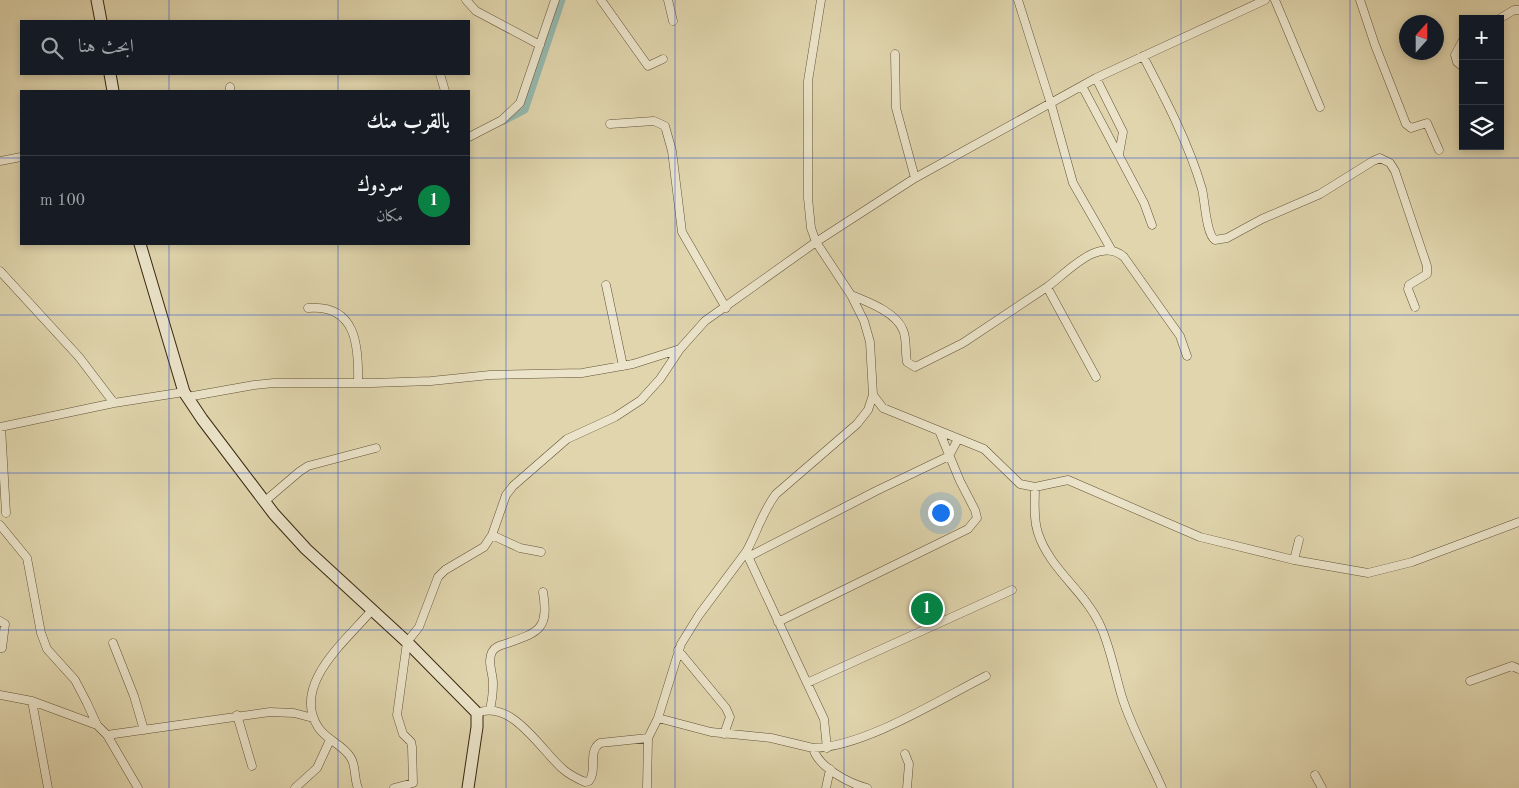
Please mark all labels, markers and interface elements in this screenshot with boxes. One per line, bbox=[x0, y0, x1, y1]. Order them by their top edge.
north arrow bbox=[1399, 15, 1444, 60]
map controls bbox=[1459, 15, 1504, 150]
button: + bbox=[1459, 15, 1504, 60]
search box bbox=[20, 20, 470, 75]
icon: search bbox=[38, 34, 66, 62]
text: ابحث هنا bbox=[78, 38, 134, 57]
button: − bbox=[1459, 60, 1504, 105]
button: layers bbox=[1459, 105, 1504, 150]
text: بالقرب منك bbox=[367, 112, 450, 133]
text: سردوك bbox=[357, 177, 403, 196]
text: 100 m bbox=[40, 193, 85, 209]
text: 1 bbox=[429, 193, 439, 209]
text: مكان bbox=[376, 209, 403, 225]
your location bbox=[928, 500, 954, 526]
pin: 1 bbox=[911, 590, 943, 628]

